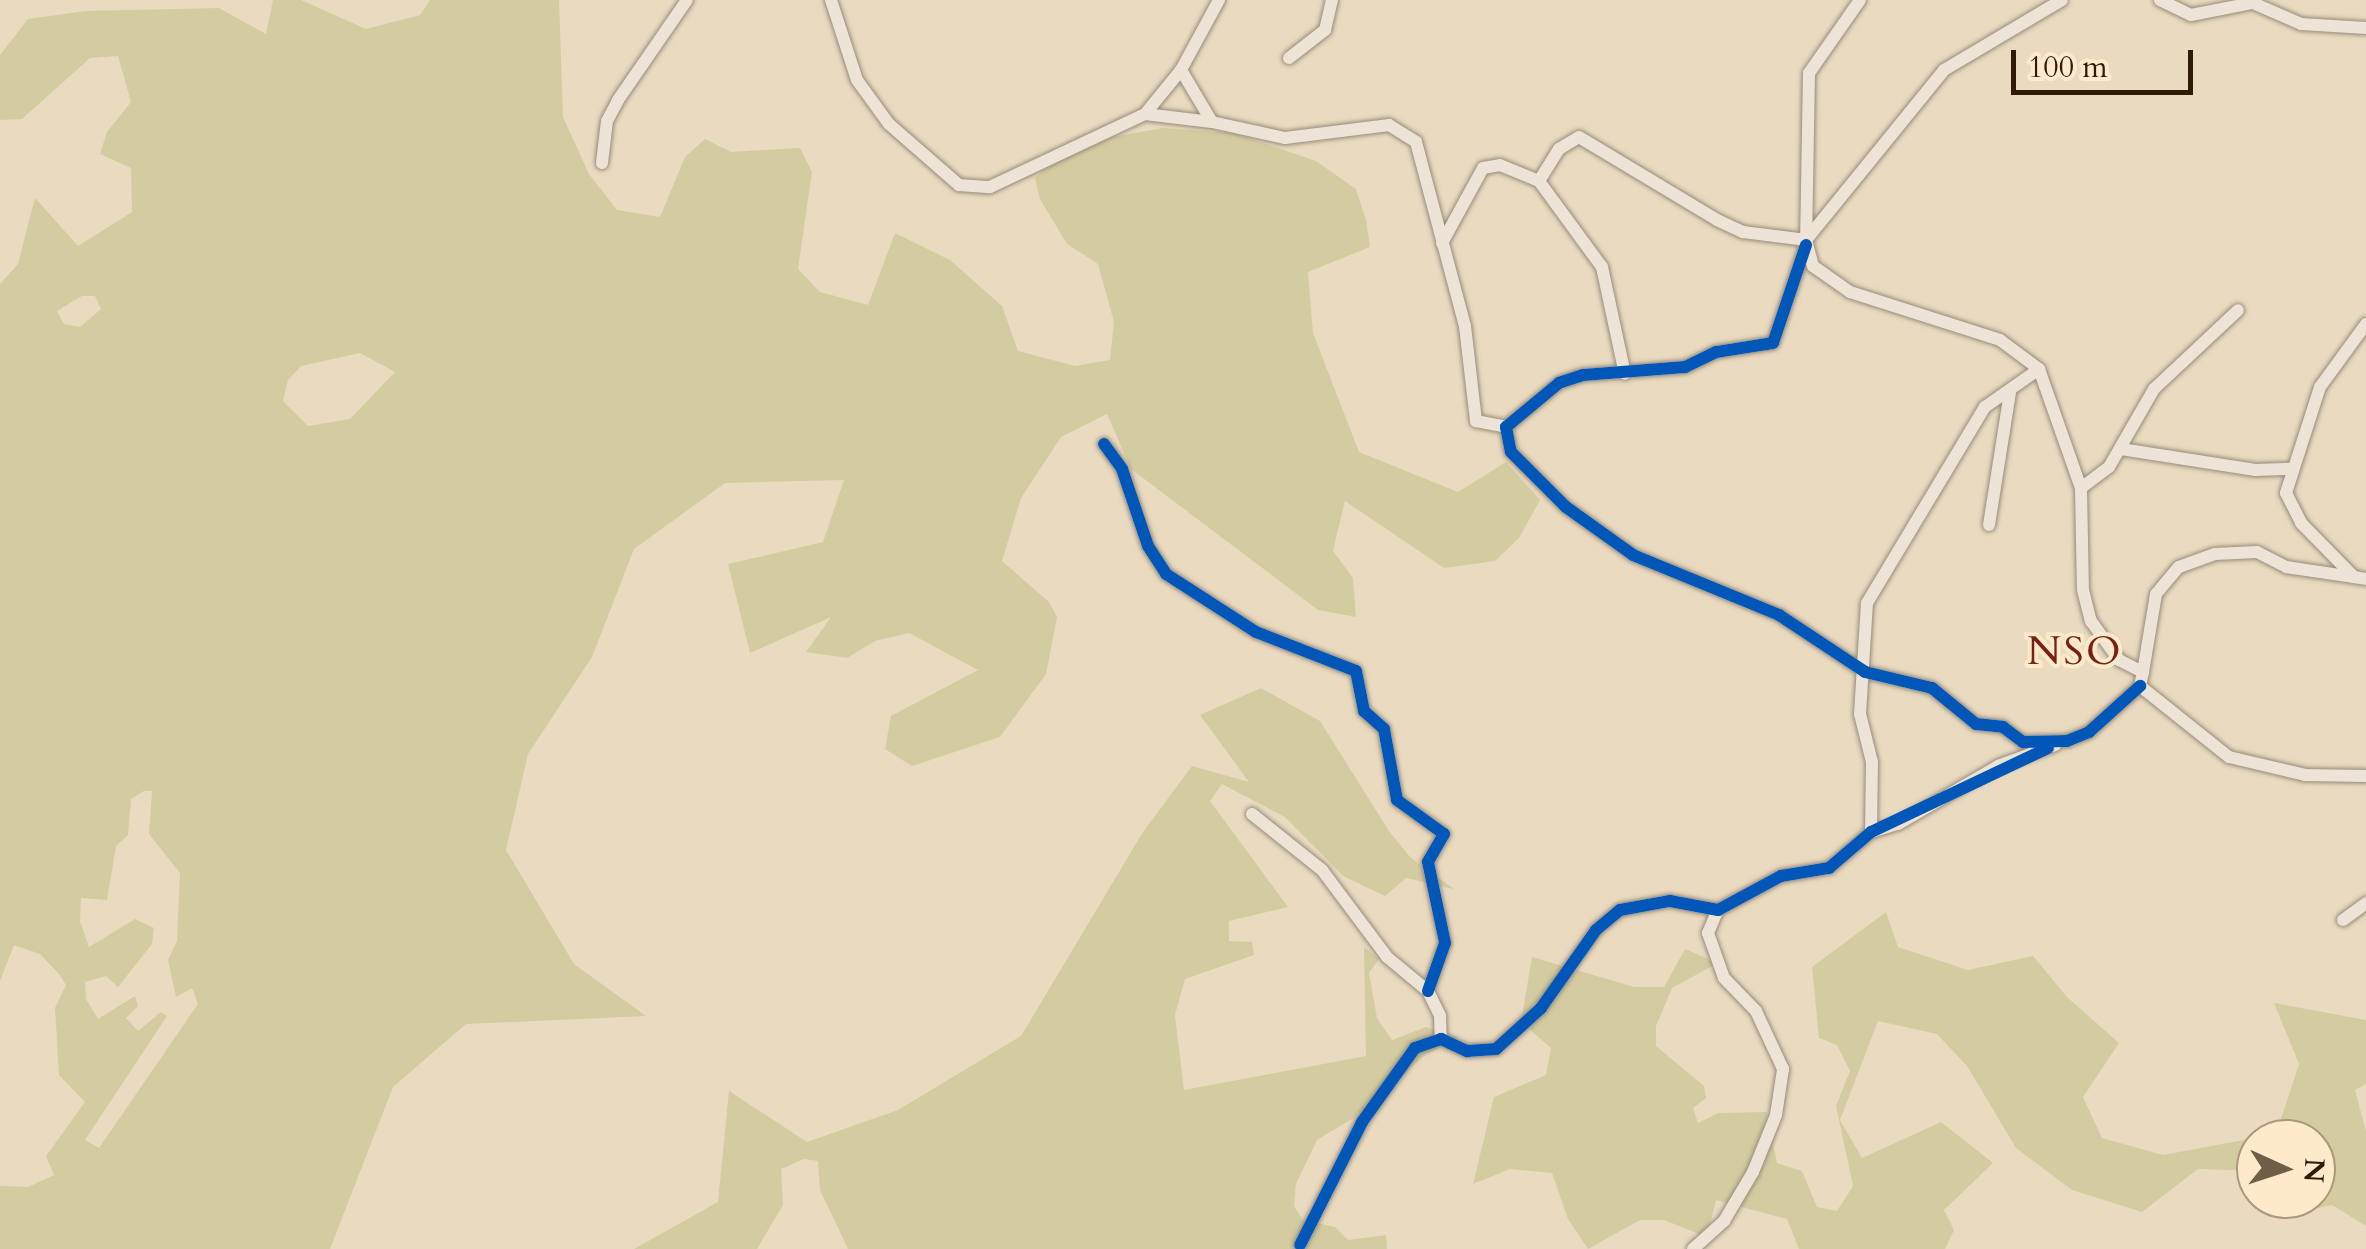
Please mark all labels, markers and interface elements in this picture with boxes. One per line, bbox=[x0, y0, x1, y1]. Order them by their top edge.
scale bar bbox=[2016, 30, 2198, 92]
text: 100 m bbox=[2028, 47, 2108, 88]
district label: NSO bbox=[2027, 628, 2123, 676]
north arrow bbox=[2236, 1119, 2336, 1219]
text: N bbox=[2294, 1157, 2334, 1184]

